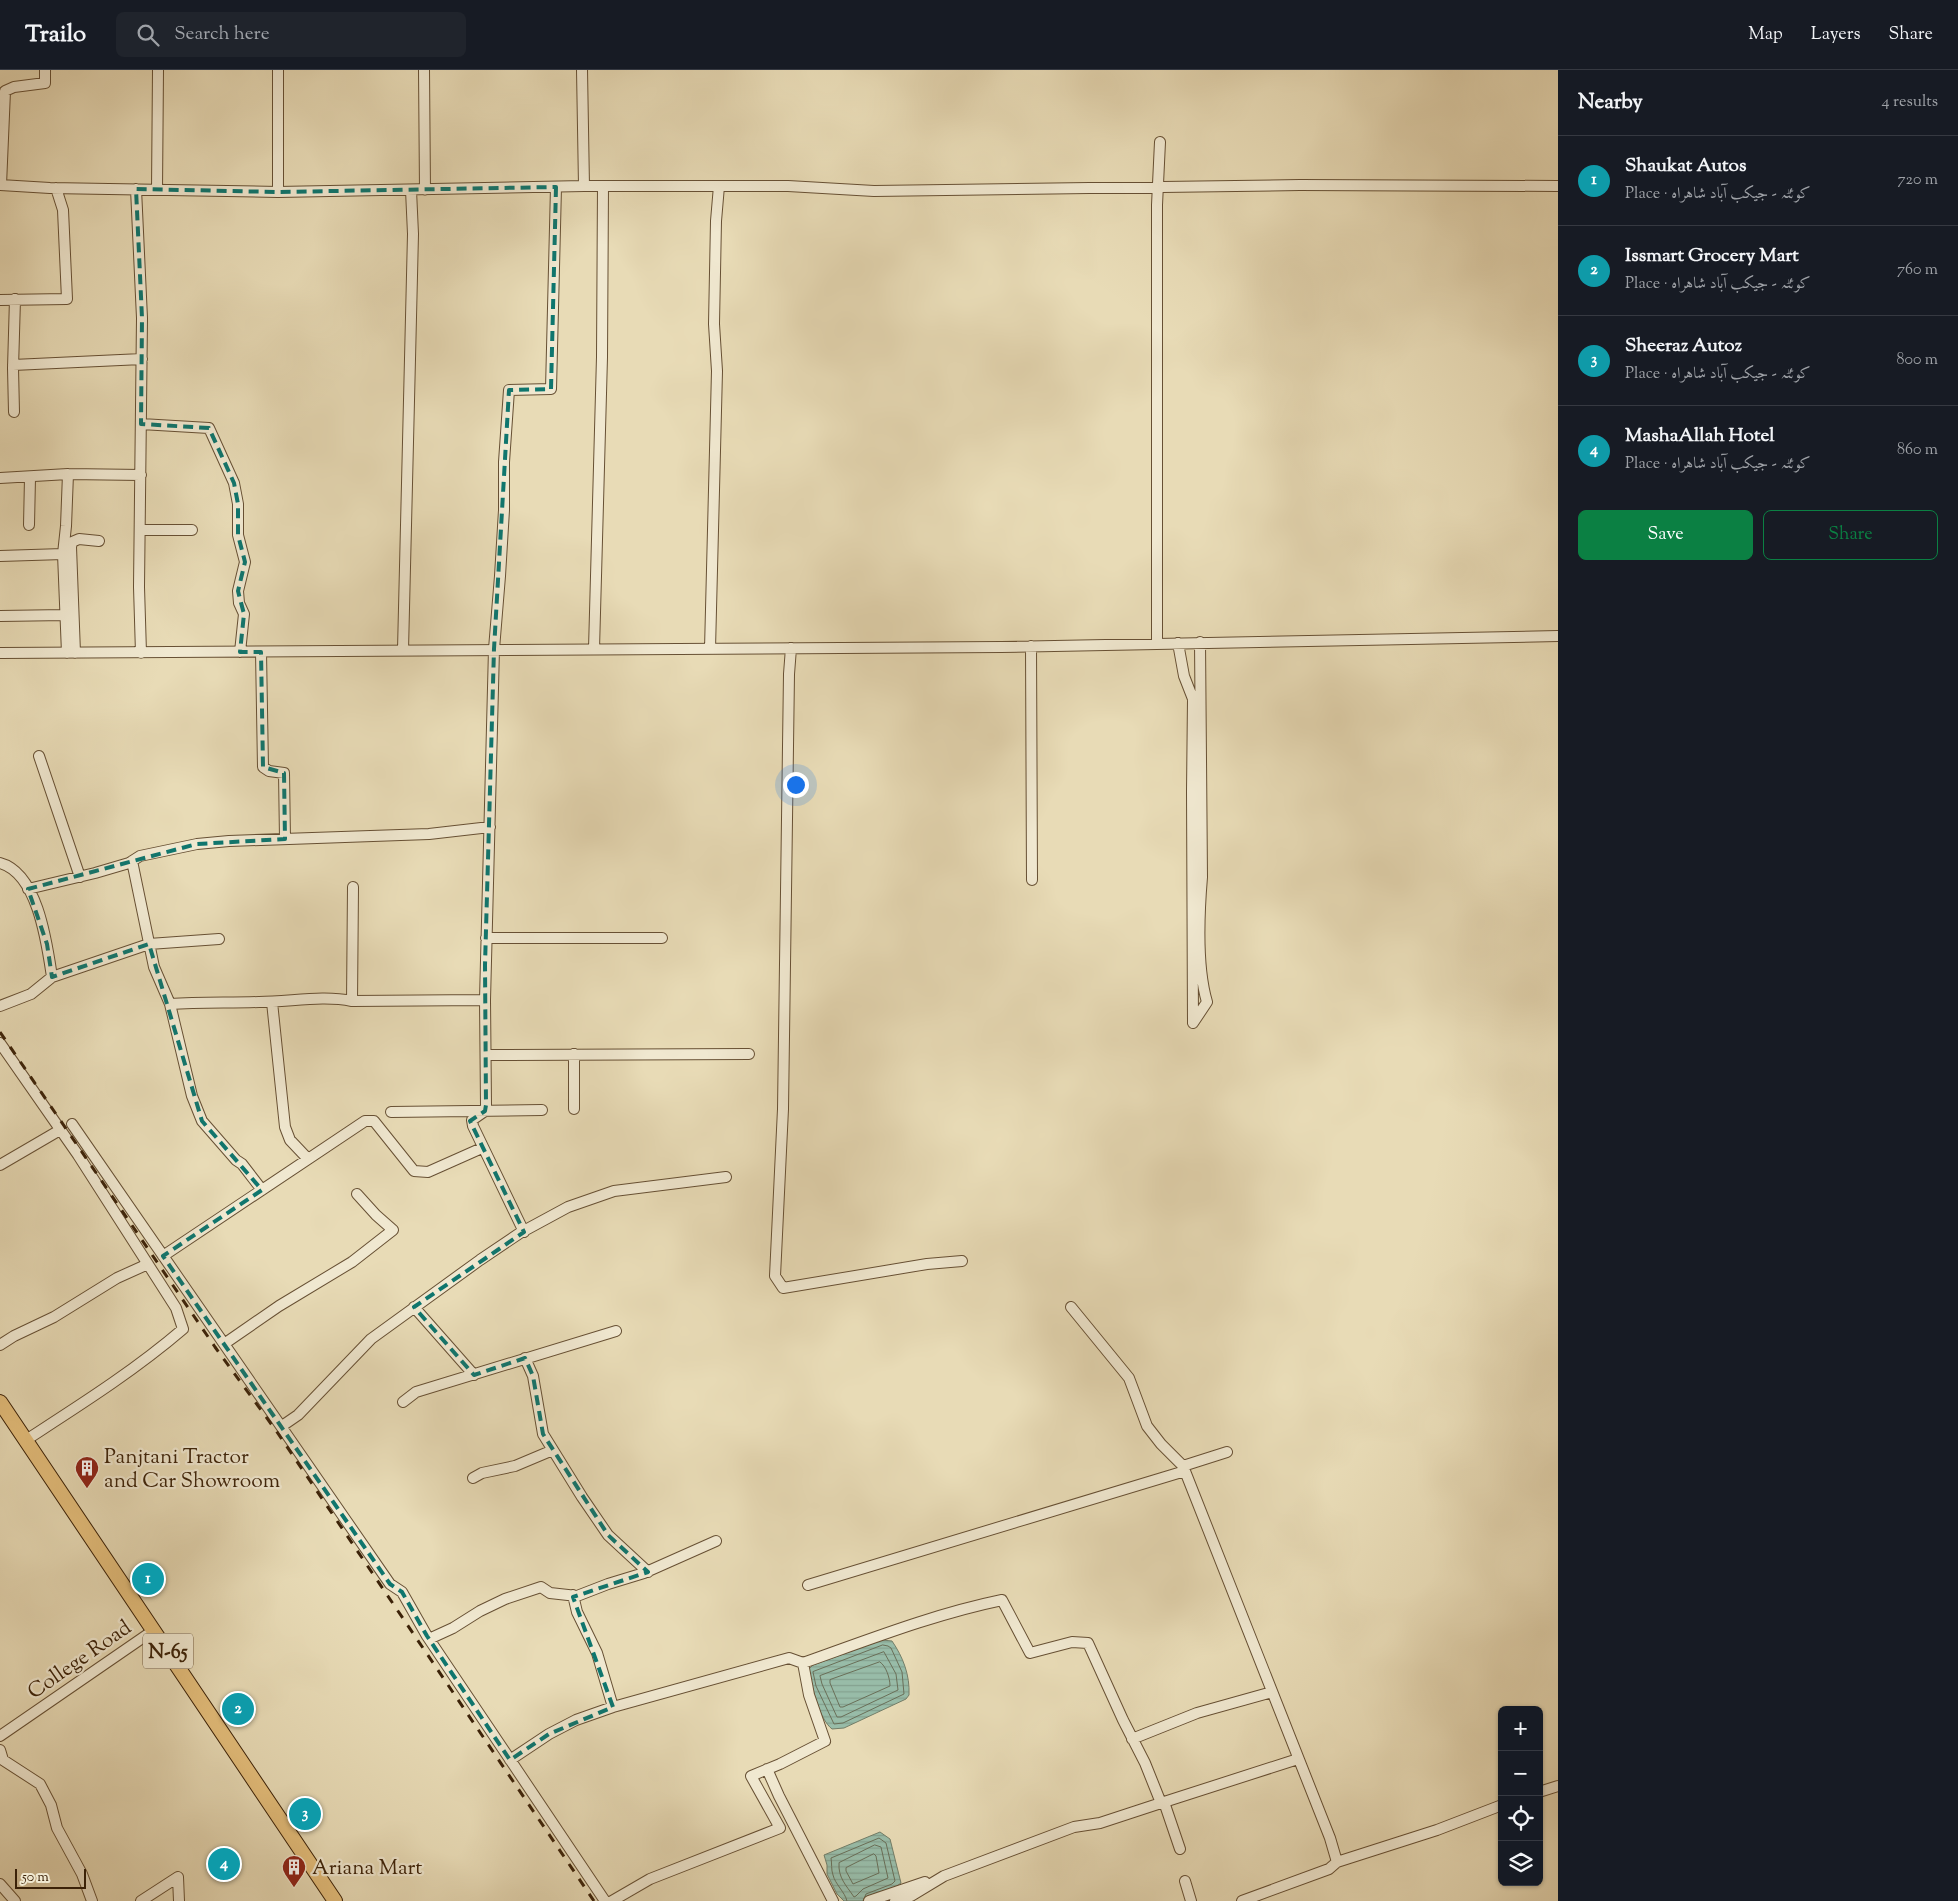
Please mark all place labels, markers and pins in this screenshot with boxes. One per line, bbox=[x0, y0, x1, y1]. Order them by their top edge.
place label: Panjtani Tractor and Car Showroom bbox=[104, 1443, 280, 1497]
building icon: Panjtani Tractor and Car Showroom bbox=[74, 1455, 100, 1489]
pin: 1 bbox=[132, 1560, 164, 1598]
pin: 2 bbox=[222, 1690, 254, 1728]
pin: 3 bbox=[289, 1795, 321, 1833]
pin: 4 bbox=[208, 1845, 240, 1883]
building icon: Ariana Mart bbox=[281, 1854, 307, 1888]
place label: Ariana Mart bbox=[312, 1854, 422, 1884]

